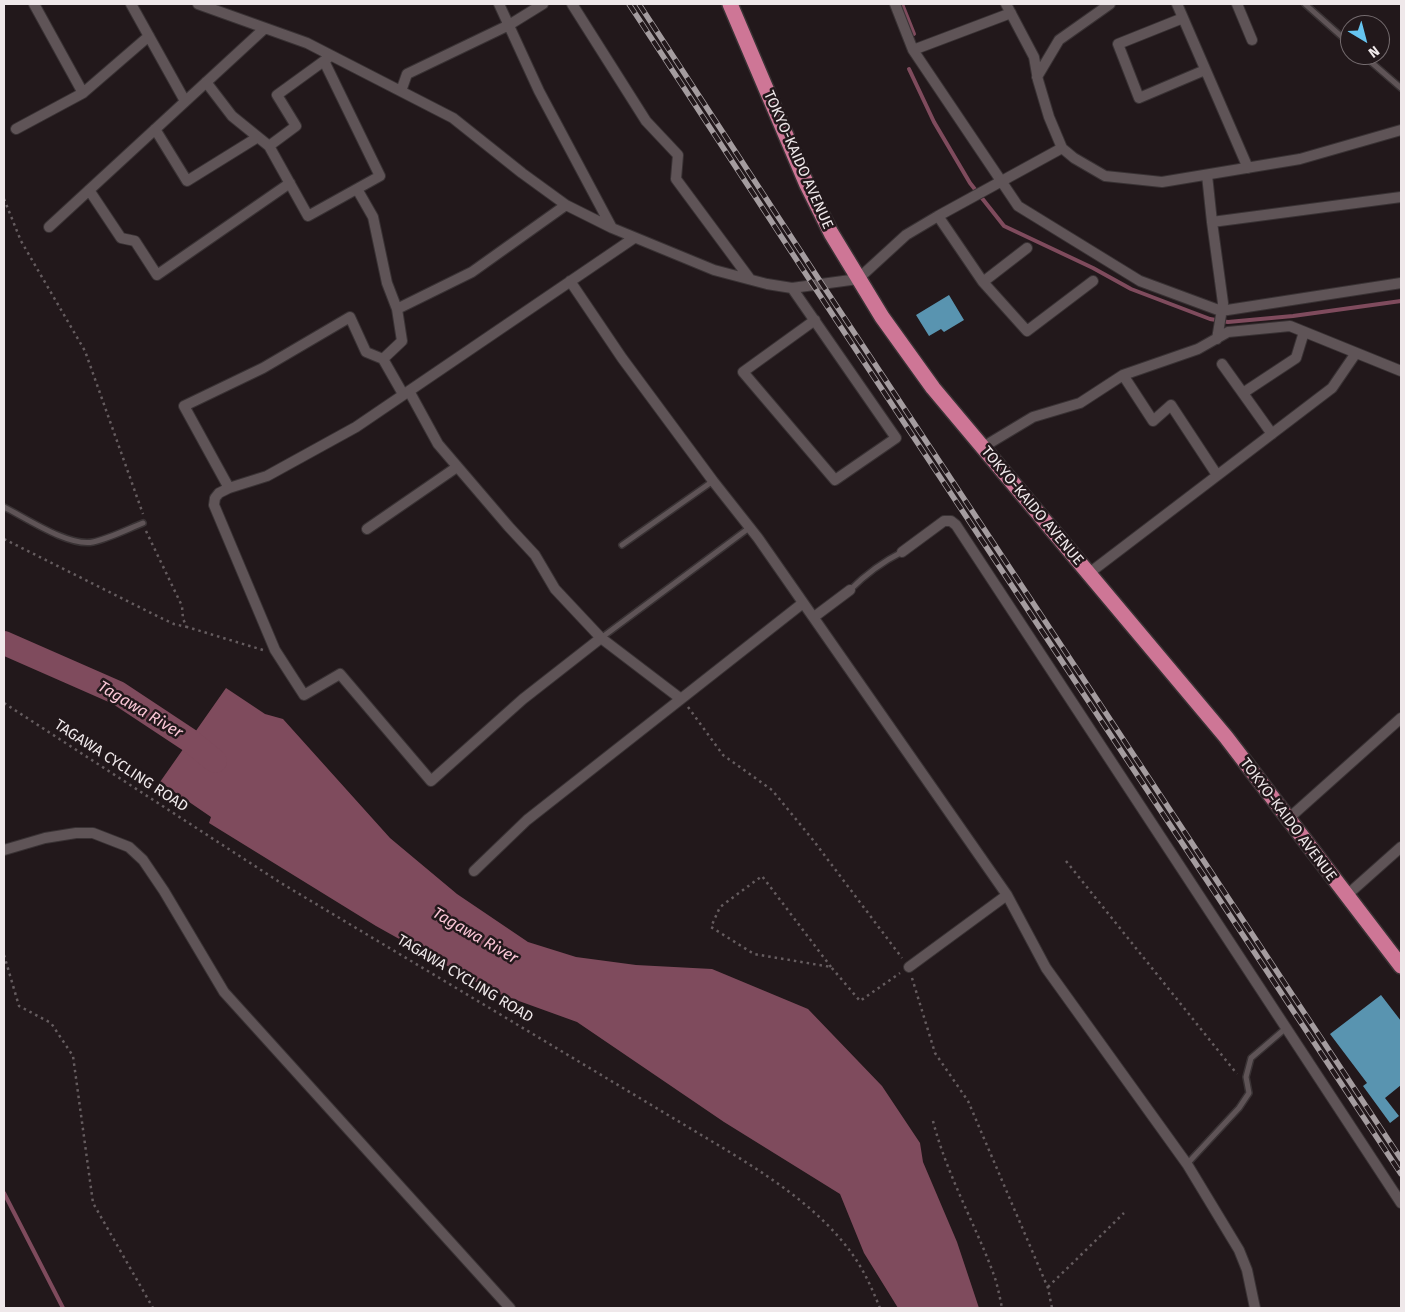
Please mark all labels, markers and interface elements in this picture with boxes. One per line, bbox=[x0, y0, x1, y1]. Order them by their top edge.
north arrow bbox=[1340, 15, 1390, 65]
text: N bbox=[1365, 42, 1383, 61]
street label: TOKYO-KAIDO AVENUE bbox=[759, 88, 837, 232]
street label: TOKYO-KAIDO AVENUE bbox=[977, 443, 1087, 569]
water label: Tagawa River bbox=[94, 677, 186, 743]
street label: TAGAWA CYCLING ROAD bbox=[51, 716, 191, 816]
street label: TOKYO-KAIDO AVENUE bbox=[1236, 755, 1340, 885]
water label: Tagawa River bbox=[429, 904, 521, 968]
street label: TAGAWA CYCLING ROAD bbox=[394, 931, 536, 1027]

